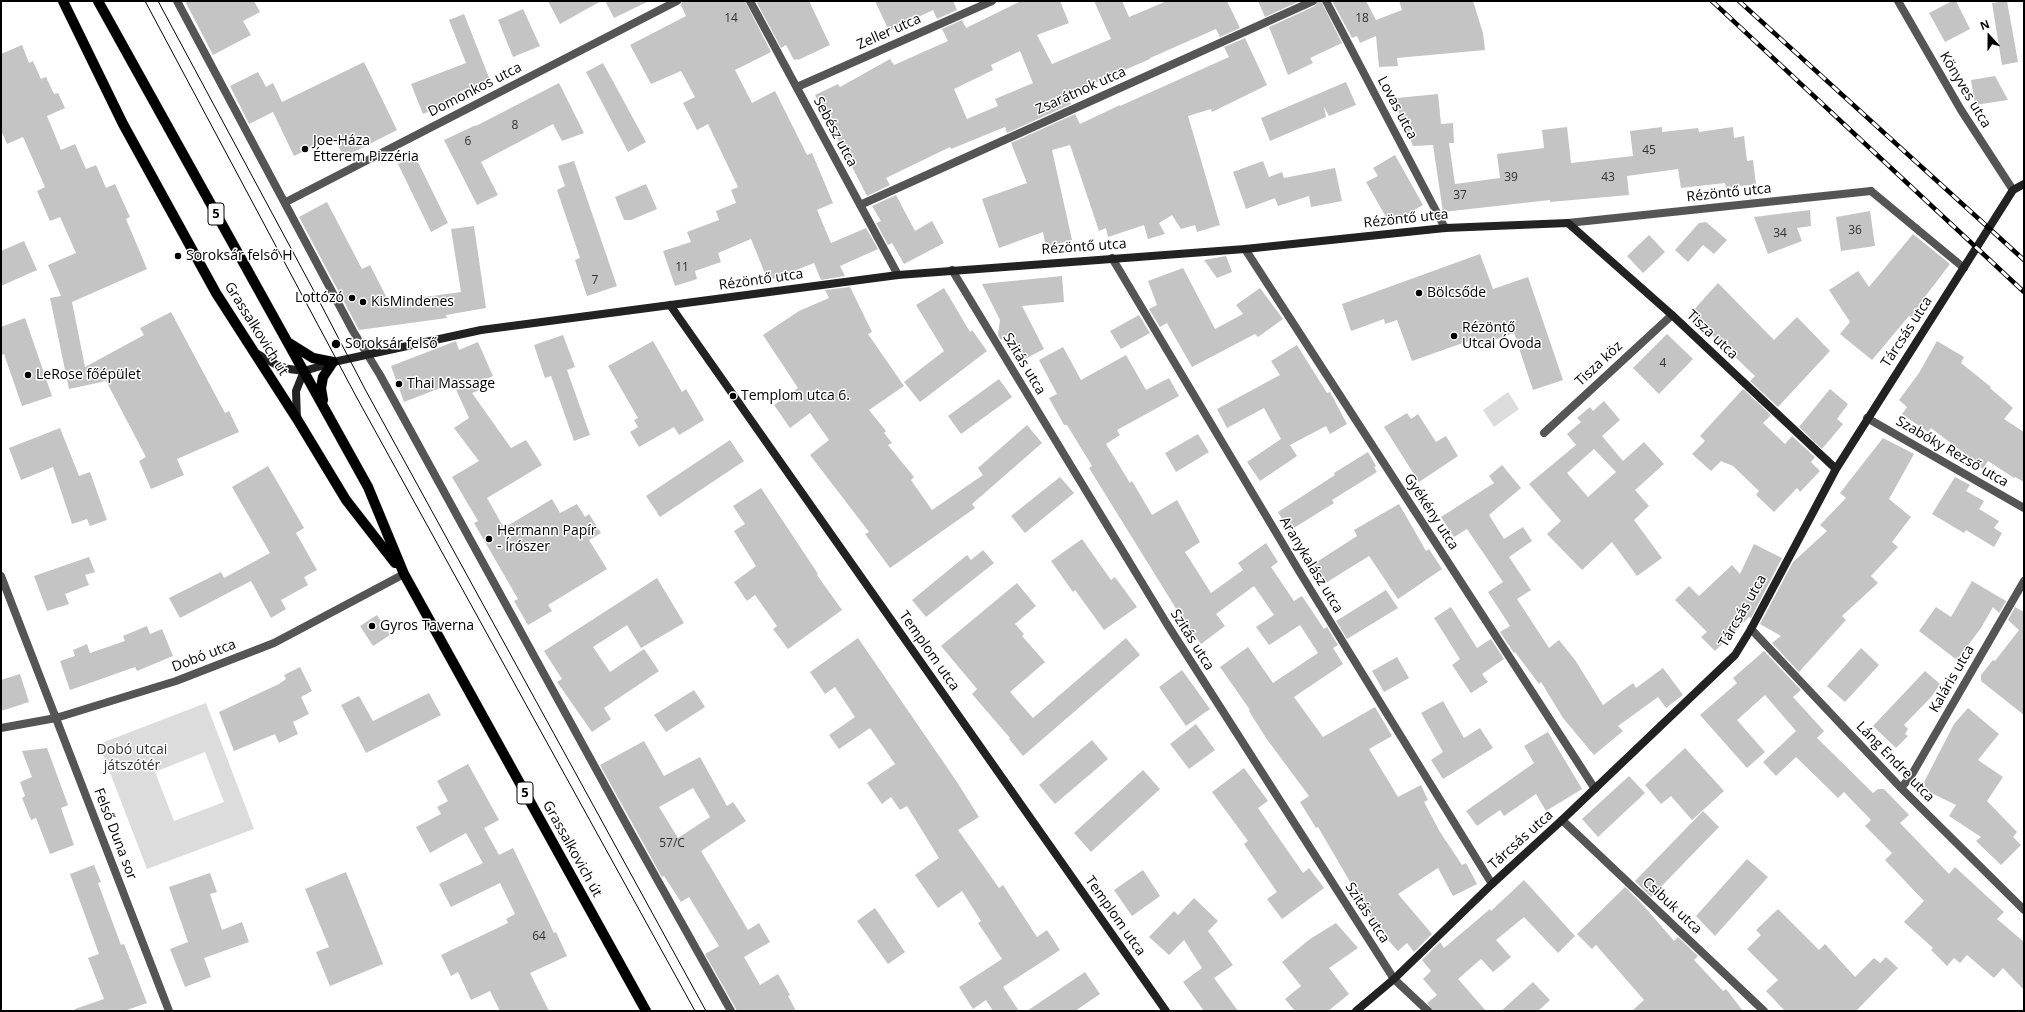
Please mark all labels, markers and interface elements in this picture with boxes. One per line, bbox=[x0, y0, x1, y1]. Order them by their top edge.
street label: Zeller utca bbox=[854, 10, 924, 54]
house number: 14 bbox=[724, 12, 738, 26]
house number: 18 bbox=[1355, 12, 1369, 26]
north arrow bbox=[1969, 16, 2009, 56]
text: N bbox=[1978, 16, 1991, 33]
street label: Könyves utca bbox=[1936, 49, 1994, 131]
street label: Domonkos utca bbox=[425, 59, 525, 121]
street label: Zsarátnok utca bbox=[1033, 64, 1129, 118]
street label: Lovas utca bbox=[1373, 74, 1421, 142]
street label: Sebész utca bbox=[810, 94, 860, 170]
house number: 8 bbox=[512, 119, 518, 133]
place label: Joe-Háza Étterem Pizzéria bbox=[313, 133, 419, 166]
house number: 6 bbox=[465, 135, 471, 149]
marker: Joe-Háza Étterem Pizzéria bbox=[300, 144, 310, 154]
house number: 45 bbox=[1642, 144, 1656, 158]
house number: 39 bbox=[1504, 171, 1518, 185]
house number: 43 bbox=[1601, 171, 1615, 185]
street label: Rézöntő utca bbox=[1686, 180, 1772, 206]
house number: 37 bbox=[1453, 189, 1467, 203]
road number: 5 bbox=[208, 203, 224, 225]
street label: Rézöntő utca bbox=[1363, 206, 1449, 232]
house number: 36 bbox=[1848, 224, 1862, 238]
house number: 34 bbox=[1773, 227, 1787, 241]
street label: Rézöntő utca bbox=[1041, 236, 1127, 258]
place label: Soroksár felső H bbox=[186, 248, 293, 264]
marker: Soroksár felső H bbox=[173, 251, 183, 261]
house number: 11 bbox=[675, 261, 689, 275]
street label: Rézöntő utca bbox=[718, 266, 804, 294]
house number: 7 bbox=[592, 274, 598, 288]
street label: Grassalkovich út bbox=[220, 279, 292, 379]
place label: Bölcsőde bbox=[1427, 285, 1486, 301]
marker: Bölcsőde bbox=[1414, 288, 1424, 298]
place label: Lottózó bbox=[295, 290, 344, 306]
marker: Lottózó bbox=[347, 293, 357, 303]
place label: KisMindenes bbox=[371, 294, 454, 310]
street label: Tárcsás utca bbox=[1878, 294, 1936, 370]
marker: KisMindenes bbox=[358, 297, 368, 307]
street label: Tisza utca bbox=[1683, 307, 1741, 363]
place label: Rézöntő Utcai Óvoda bbox=[1462, 320, 1542, 352]
street label: Szitás utca bbox=[999, 330, 1049, 398]
marker: Rézöntő Utcai Óvoda bbox=[1449, 331, 1459, 341]
place label: Soroksár felső bbox=[345, 336, 438, 352]
marker: Soroksár felső bbox=[330, 338, 342, 350]
street label: Tisza köz bbox=[1572, 338, 1626, 390]
house number: 4 bbox=[1660, 357, 1666, 371]
place label: LeRose főépület bbox=[36, 367, 141, 383]
marker: LeRose főépület bbox=[23, 370, 33, 380]
place label: Thai Massage bbox=[407, 376, 495, 392]
marker: Thai Massage bbox=[394, 379, 404, 389]
place label: Templom utca 6. bbox=[741, 388, 850, 404]
marker: Templom utca 6. bbox=[728, 391, 738, 401]
street label: Szabóky Rezső utca bbox=[1893, 413, 2011, 491]
street label: Gyékény utca bbox=[1400, 471, 1462, 553]
street label: Aranykalász utca bbox=[1276, 514, 1346, 616]
place label: Hermann Papír - Írószer bbox=[497, 523, 596, 556]
marker: Hermann Papír - Írószer bbox=[484, 534, 494, 544]
street label: Tárcsás utca bbox=[1716, 572, 1770, 650]
street label: Szitás utca bbox=[1167, 606, 1217, 674]
street label: Templom utca bbox=[895, 608, 963, 694]
place label: Gyros Taverna bbox=[380, 618, 474, 634]
marker: Gyros Taverna bbox=[367, 621, 377, 631]
street label: Dobó utca bbox=[170, 636, 238, 676]
street label: Kaláris utca bbox=[1926, 642, 1978, 716]
street label: Láng Endre utca bbox=[1852, 718, 1938, 806]
park label: Dobó utcai játszótér bbox=[97, 742, 167, 774]
road number: 5 bbox=[517, 782, 533, 804]
street label: Felső Duna sor bbox=[90, 786, 140, 882]
street label: Grassalkovich út bbox=[539, 798, 605, 900]
street label: Tárcsás utca bbox=[1485, 807, 1557, 873]
house number: 57/C bbox=[659, 837, 685, 851]
street label: Templom utca bbox=[1081, 873, 1149, 959]
street label: Csibuk utca bbox=[1639, 874, 1705, 938]
street label: Szitás utca bbox=[1341, 880, 1393, 946]
house number: 64 bbox=[532, 930, 546, 944]

